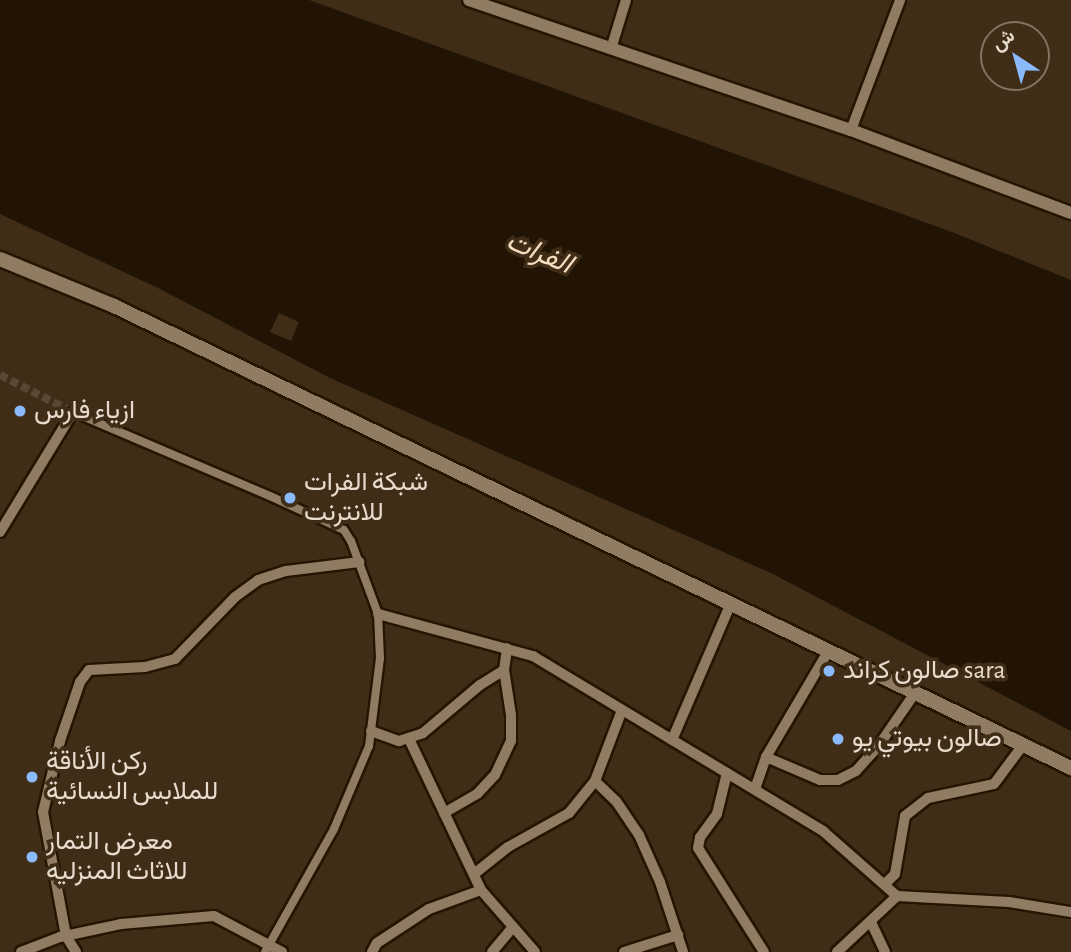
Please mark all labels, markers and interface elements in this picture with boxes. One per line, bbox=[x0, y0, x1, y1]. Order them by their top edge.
north arrow bbox=[980, 21, 1050, 91]
text: ش bbox=[989, 26, 1018, 55]
water label: الفرات bbox=[501, 224, 577, 282]
place label: ازياء فارس bbox=[34, 395, 135, 427]
marker: ازياء فارس bbox=[12, 403, 28, 419]
place label: شبكة الفرات للانترنت bbox=[304, 467, 428, 528]
marker: شبكة الفرات للانترنت bbox=[282, 490, 298, 506]
place label: صالون كراند sara bbox=[843, 655, 1005, 687]
marker: صالون كراند sara bbox=[821, 663, 837, 679]
place label: صالون بيوتي يو bbox=[852, 723, 1002, 755]
marker: صالون بيوتي يو bbox=[830, 731, 846, 747]
place label: ركن الأناقة للملابس النسائية bbox=[46, 746, 218, 808]
marker: ركن الأناقة للملابس النسائية bbox=[24, 769, 40, 785]
place label: معرض التمار للاثاث المنزليه bbox=[46, 826, 187, 888]
marker: معرض التمار للاثاث المنزليه bbox=[24, 849, 40, 865]

